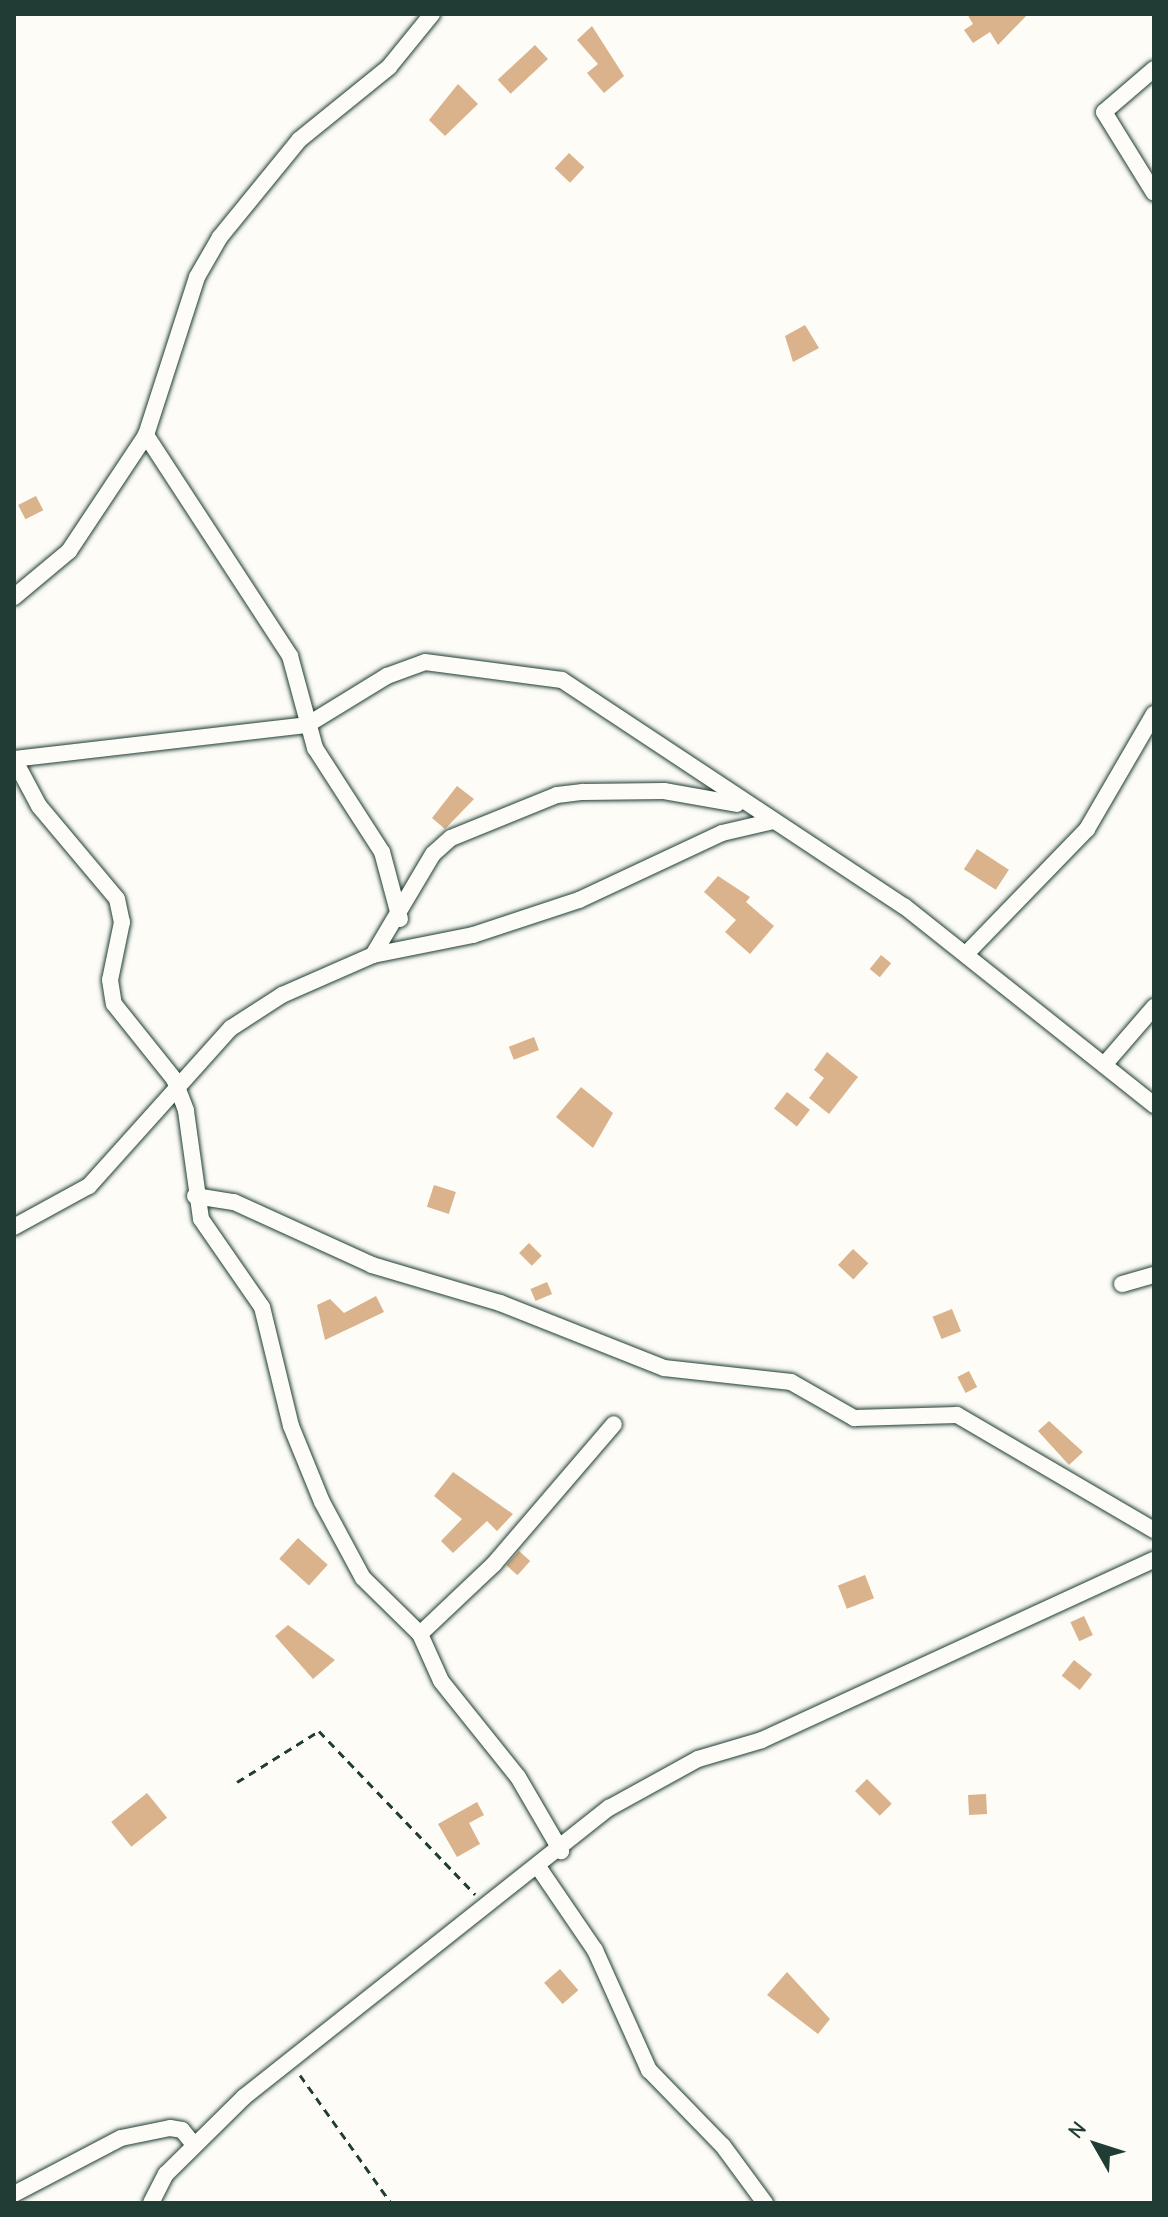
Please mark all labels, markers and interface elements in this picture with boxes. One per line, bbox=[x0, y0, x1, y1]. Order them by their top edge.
north arrow bbox=[1056, 2105, 1136, 2185]
text: N bbox=[1063, 2116, 1092, 2144]

